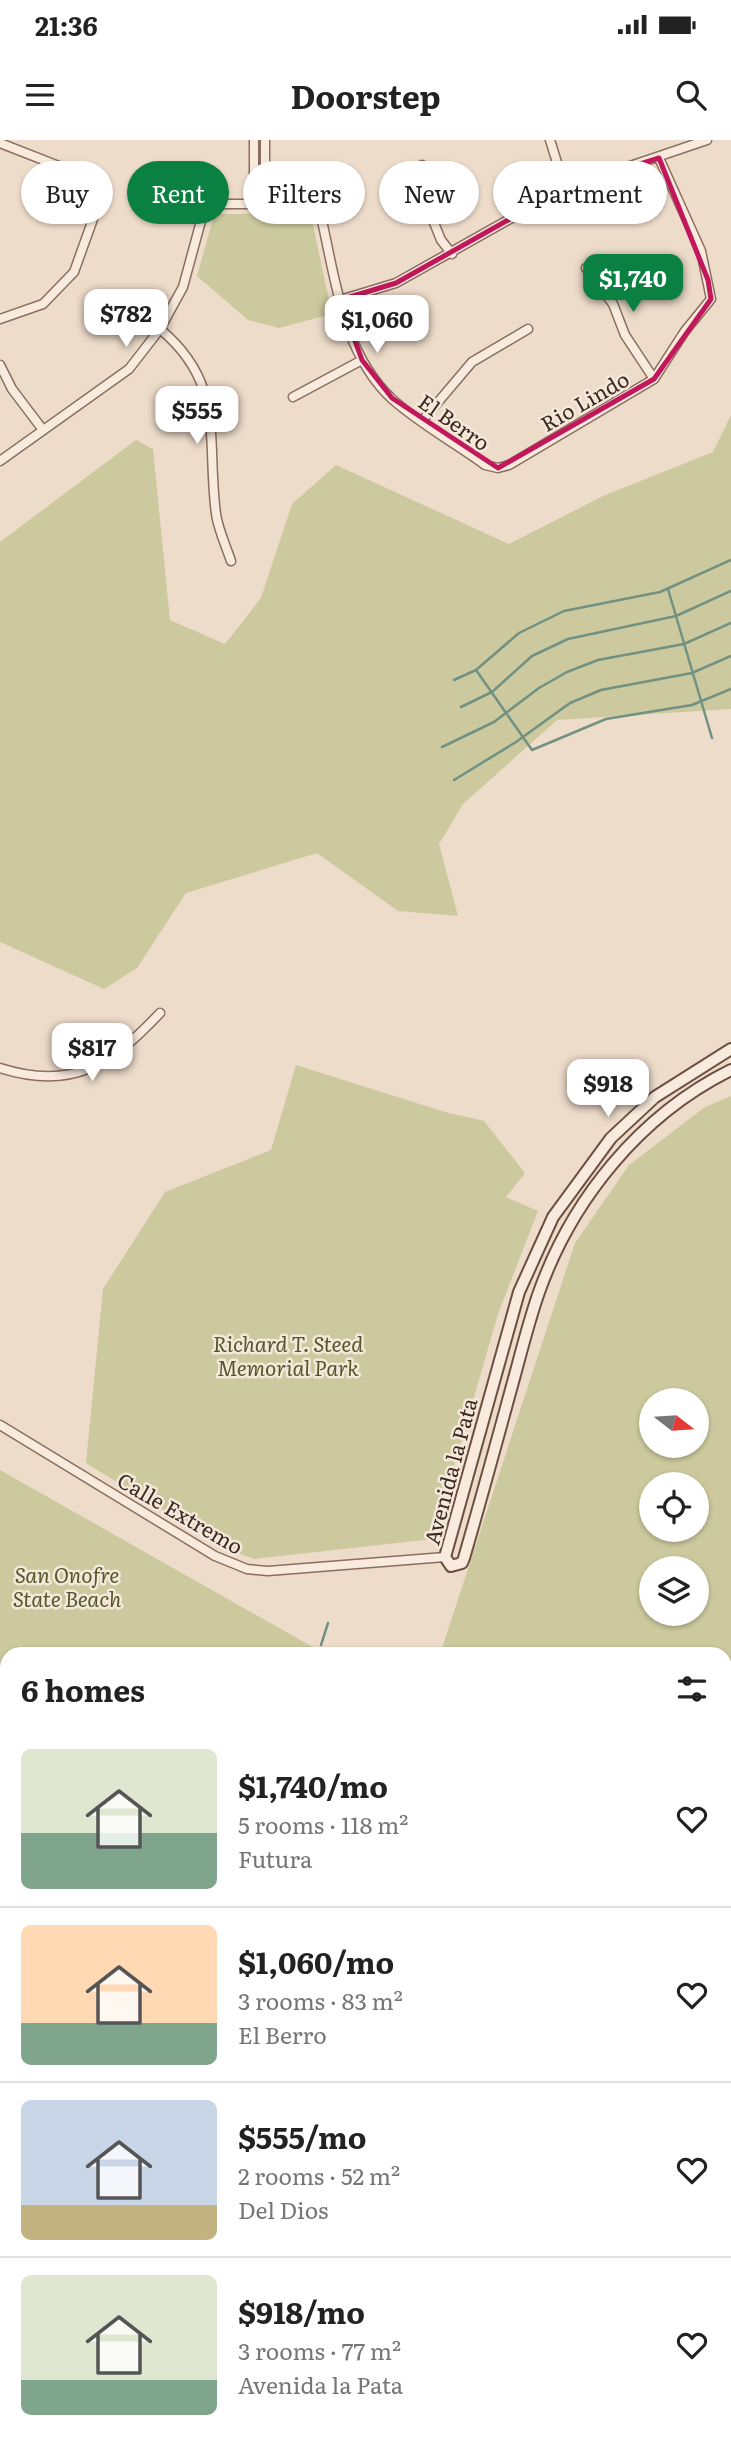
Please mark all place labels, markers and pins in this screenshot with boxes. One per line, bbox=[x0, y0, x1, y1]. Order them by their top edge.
pin: $1,740 bbox=[576, 254, 690, 314]
pin: $782 bbox=[85, 290, 167, 349]
pin: $1,060 bbox=[320, 296, 434, 355]
pin: $555 bbox=[156, 386, 238, 446]
pin: $817 bbox=[51, 1024, 133, 1083]
pin: $918 bbox=[567, 1060, 649, 1119]

